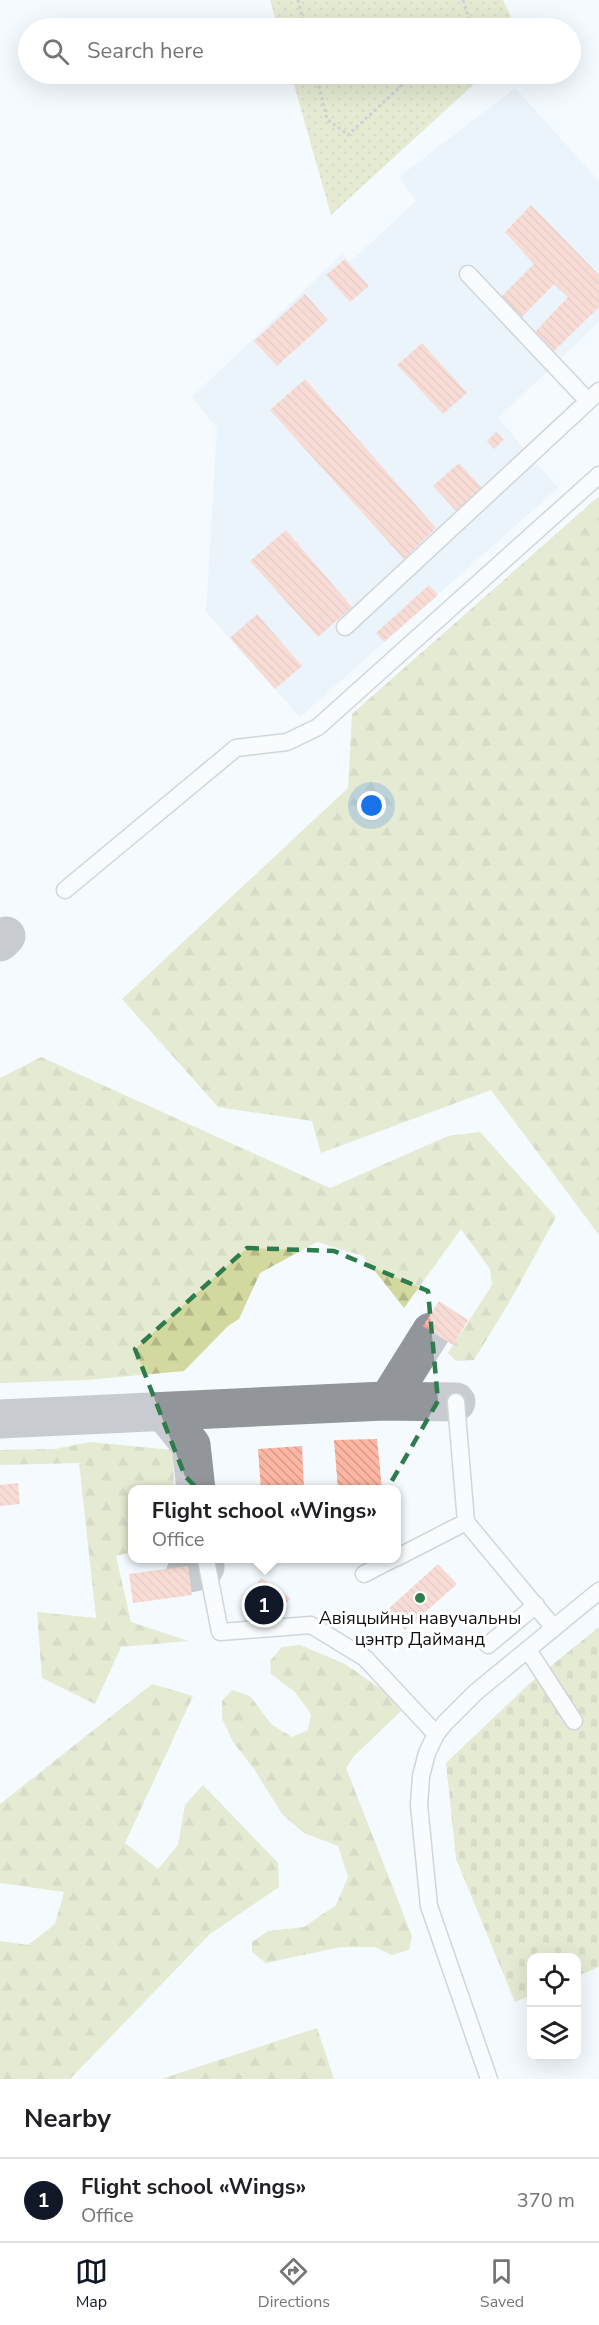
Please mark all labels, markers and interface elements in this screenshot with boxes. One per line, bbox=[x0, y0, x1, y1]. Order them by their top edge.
search box bbox=[18, 18, 581, 84]
icon: search bbox=[39, 35, 72, 68]
text: Search here bbox=[87, 36, 204, 66]
your location bbox=[357, 791, 386, 820]
popup bbox=[128, 1485, 401, 1563]
text: Flight school «Wings» bbox=[152, 1496, 377, 1526]
text: Office bbox=[152, 1526, 204, 1553]
pin: 1 bbox=[244, 1582, 284, 1628]
marker: Авіяцыйны навучальны цэнтр Дайманд bbox=[413, 1591, 427, 1605]
place label: Авіяцыйны навучальны цэнтр Дайманд bbox=[319, 1606, 521, 1651]
map controls bbox=[527, 1953, 581, 2061]
button: locate bbox=[527, 1953, 581, 2007]
button: layers bbox=[527, 2007, 581, 2061]
text: Nearby bbox=[24, 2101, 111, 2136]
text: Flight school «Wings» bbox=[81, 2172, 306, 2202]
text: 1 bbox=[38, 2187, 50, 2214]
text: 370 m bbox=[517, 2187, 575, 2214]
text: Office bbox=[81, 2202, 134, 2229]
tab: Map bbox=[75, 2255, 108, 2313]
tab: Directions bbox=[258, 2255, 330, 2313]
tab: Saved bbox=[480, 2255, 524, 2313]

